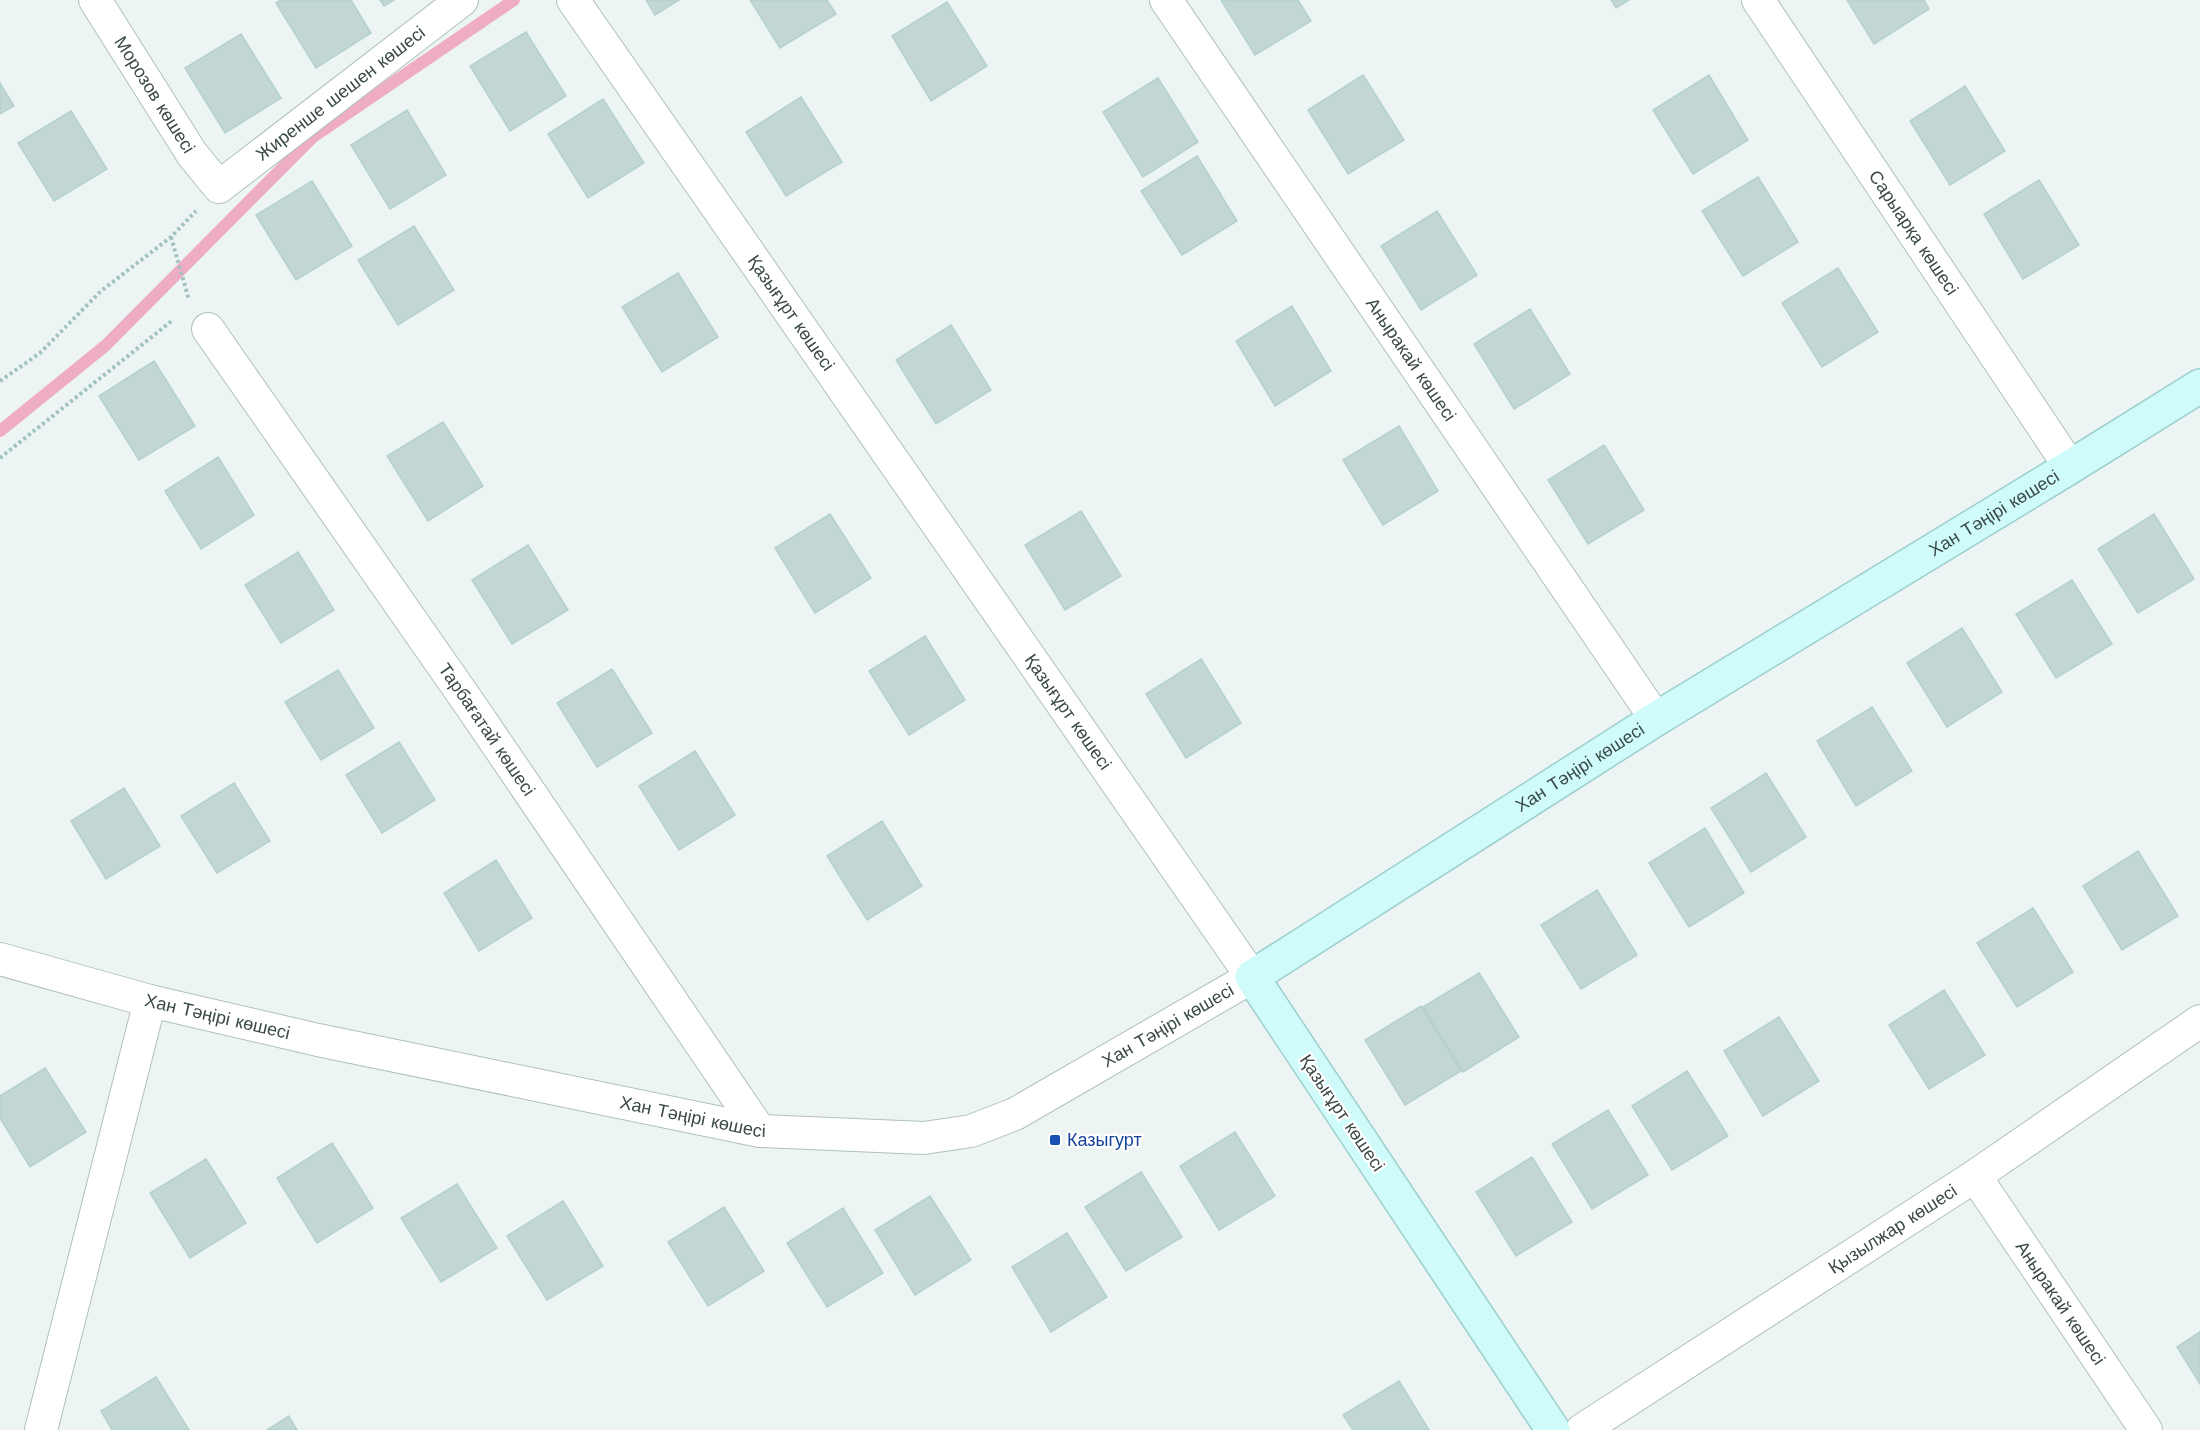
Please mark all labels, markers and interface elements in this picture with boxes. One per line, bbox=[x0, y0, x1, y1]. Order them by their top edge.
street label: Жиренше шешен көшесі bbox=[252, 21, 429, 165]
street label: Морозов көшесі bbox=[110, 32, 200, 157]
street label: Сарыарқа көшесі bbox=[1865, 166, 1963, 299]
street label: Қазығұрт көшесі bbox=[744, 251, 839, 375]
street label: Аныракай көшесі bbox=[1362, 293, 1461, 425]
street label: Хан Тәңірі көшесі bbox=[1925, 465, 2063, 560]
street label: Қазығұрт көшесі bbox=[1021, 650, 1116, 774]
street label: Тарбағатай көшесі bbox=[434, 659, 540, 800]
street label: Хан Тәңірі көшесі bbox=[1511, 718, 1648, 816]
street label: Хан Тәңірі көшесі bbox=[1098, 979, 1237, 1071]
street label: Хан Тәңірі көшесі bbox=[143, 989, 292, 1043]
street label: Қазығұрт көшесі bbox=[1296, 1050, 1389, 1175]
street label: Хан Тәңірі көшесі bbox=[618, 1091, 766, 1141]
place label: Казыгурт bbox=[1067, 1129, 1142, 1150]
marker: Казыгурт bbox=[1048, 1133, 1062, 1147]
street label: Қызылжар көшесі bbox=[1824, 1180, 1961, 1278]
street label: Аныракай көшесі bbox=[2012, 1237, 2110, 1369]

